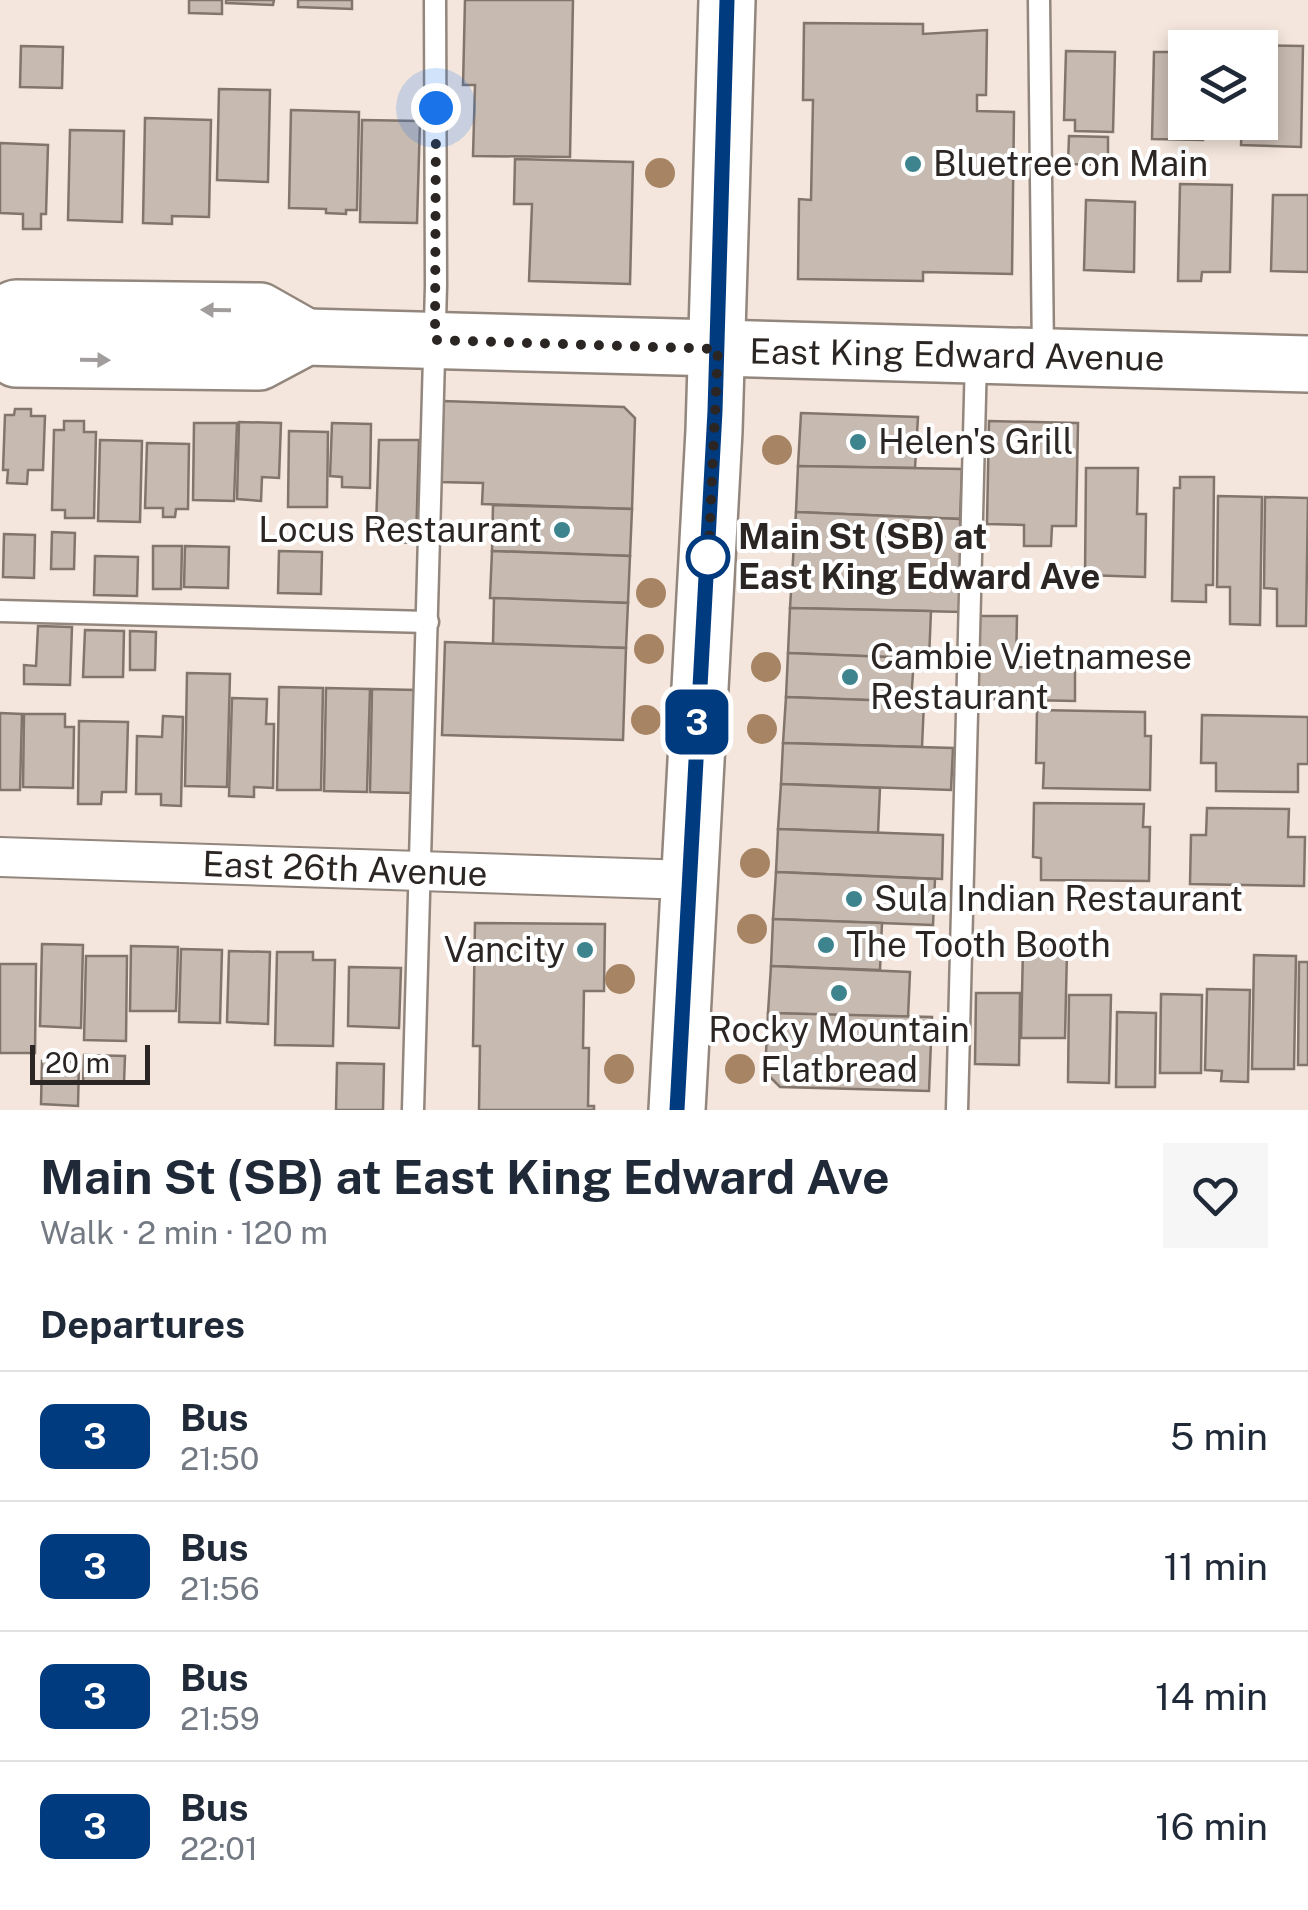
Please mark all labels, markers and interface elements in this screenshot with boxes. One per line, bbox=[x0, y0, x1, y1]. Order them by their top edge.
map controls bbox=[1168, 30, 1278, 140]
button: layers bbox=[1168, 30, 1278, 140]
your location bbox=[411, 83, 461, 133]
place label: Bluetree on Main bbox=[933, 143, 1208, 184]
marker: Bluetree on Main bbox=[902, 153, 924, 175]
one-way arrow bbox=[200, 302, 232, 318]
street label: East King Edward Avenue bbox=[749, 330, 1165, 379]
one-way arrow bbox=[80, 352, 112, 368]
place label: Helen's Grill bbox=[878, 421, 1073, 462]
marker: Helen's Grill bbox=[847, 431, 869, 453]
place label: Locus Restaurant bbox=[258, 509, 542, 550]
place label: Main St (SB) at East King Edward Ave bbox=[738, 516, 1100, 597]
marker: Locus Restaurant bbox=[551, 519, 573, 541]
marker: Main St (SB) at East King Edward Ave bbox=[687, 536, 729, 578]
place label: Cambie Vietnamese Restaurant bbox=[870, 636, 1192, 717]
marker: Cambie Vietnamese Restaurant bbox=[839, 666, 861, 688]
line badge: 3 bbox=[664, 690, 730, 754]
text: 3 bbox=[685, 702, 709, 743]
street label: East 26th Avenue bbox=[202, 843, 488, 894]
place label: Sula Indian Restaurant bbox=[874, 878, 1243, 919]
marker: Sula Indian Restaurant bbox=[843, 888, 865, 910]
place label: The Tooth Booth bbox=[846, 924, 1111, 965]
place label: Vancity bbox=[444, 929, 565, 970]
marker: The Tooth Booth bbox=[815, 934, 837, 956]
marker: Vancity bbox=[574, 939, 596, 961]
marker: Rocky Mountain Flatbread bbox=[828, 982, 850, 1004]
place label: Rocky Mountain Flatbread bbox=[708, 1009, 970, 1090]
scale bar bbox=[30, 1040, 150, 1084]
text: 20 m bbox=[45, 1046, 110, 1079]
button: heart bbox=[1163, 1143, 1268, 1248]
text: Main St (SB) at East King Edward Ave bbox=[40, 1148, 890, 1205]
text: Walk · 2 min · 120 m bbox=[40, 1214, 328, 1251]
text: Departures bbox=[40, 1302, 245, 1347]
text: Bus bbox=[180, 1395, 249, 1440]
text: 5 min bbox=[1170, 1414, 1268, 1459]
text: 3 bbox=[83, 1416, 107, 1457]
text: 21:50 bbox=[180, 1440, 259, 1477]
text: Bus bbox=[180, 1525, 249, 1570]
text: 11 min bbox=[1163, 1544, 1268, 1589]
text: 3 bbox=[83, 1546, 107, 1587]
text: 21:56 bbox=[180, 1570, 260, 1607]
text: Bus bbox=[180, 1655, 249, 1700]
text: 14 min bbox=[1155, 1674, 1268, 1719]
text: 3 bbox=[83, 1676, 107, 1717]
text: 21:59 bbox=[180, 1700, 260, 1737]
text: Bus bbox=[180, 1785, 249, 1830]
text: 16 min bbox=[1155, 1804, 1268, 1849]
text: 3 bbox=[83, 1806, 107, 1847]
text: 22:01 bbox=[180, 1830, 258, 1867]

